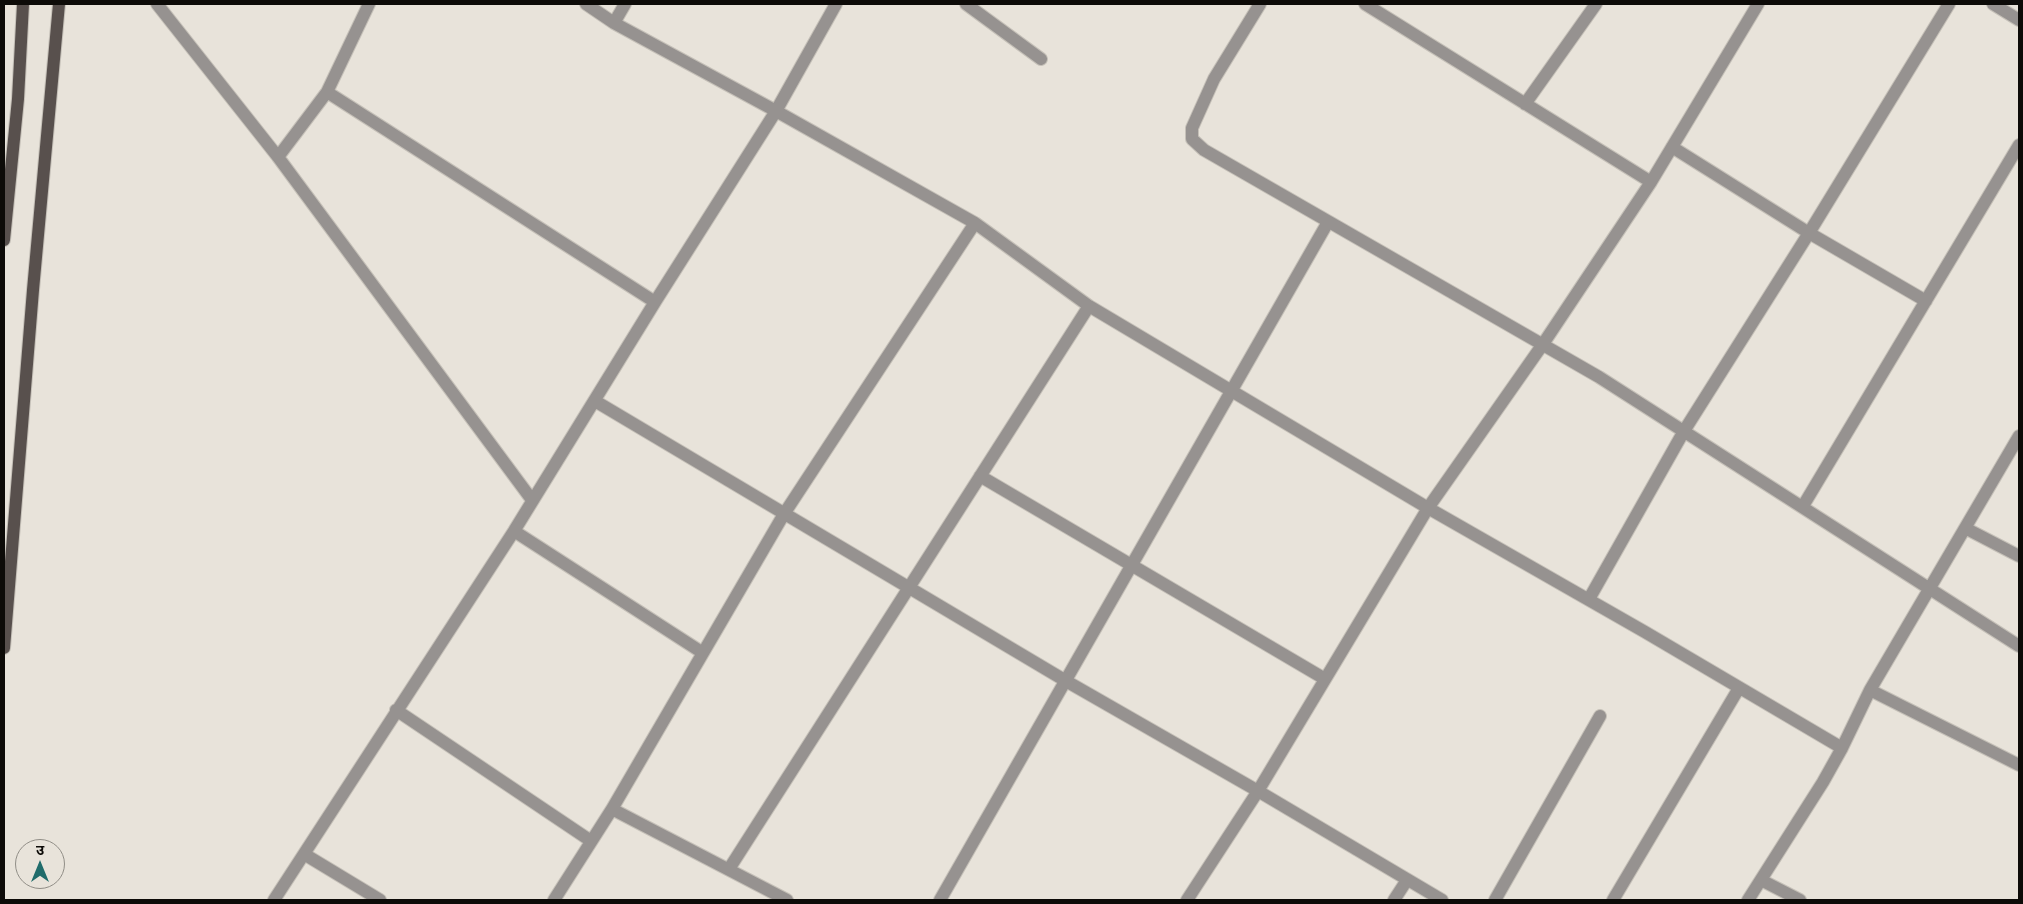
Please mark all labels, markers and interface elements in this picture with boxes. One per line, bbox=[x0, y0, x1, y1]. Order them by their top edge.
north arrow bbox=[15, 839, 65, 889]
text: उ bbox=[36, 840, 44, 859]

